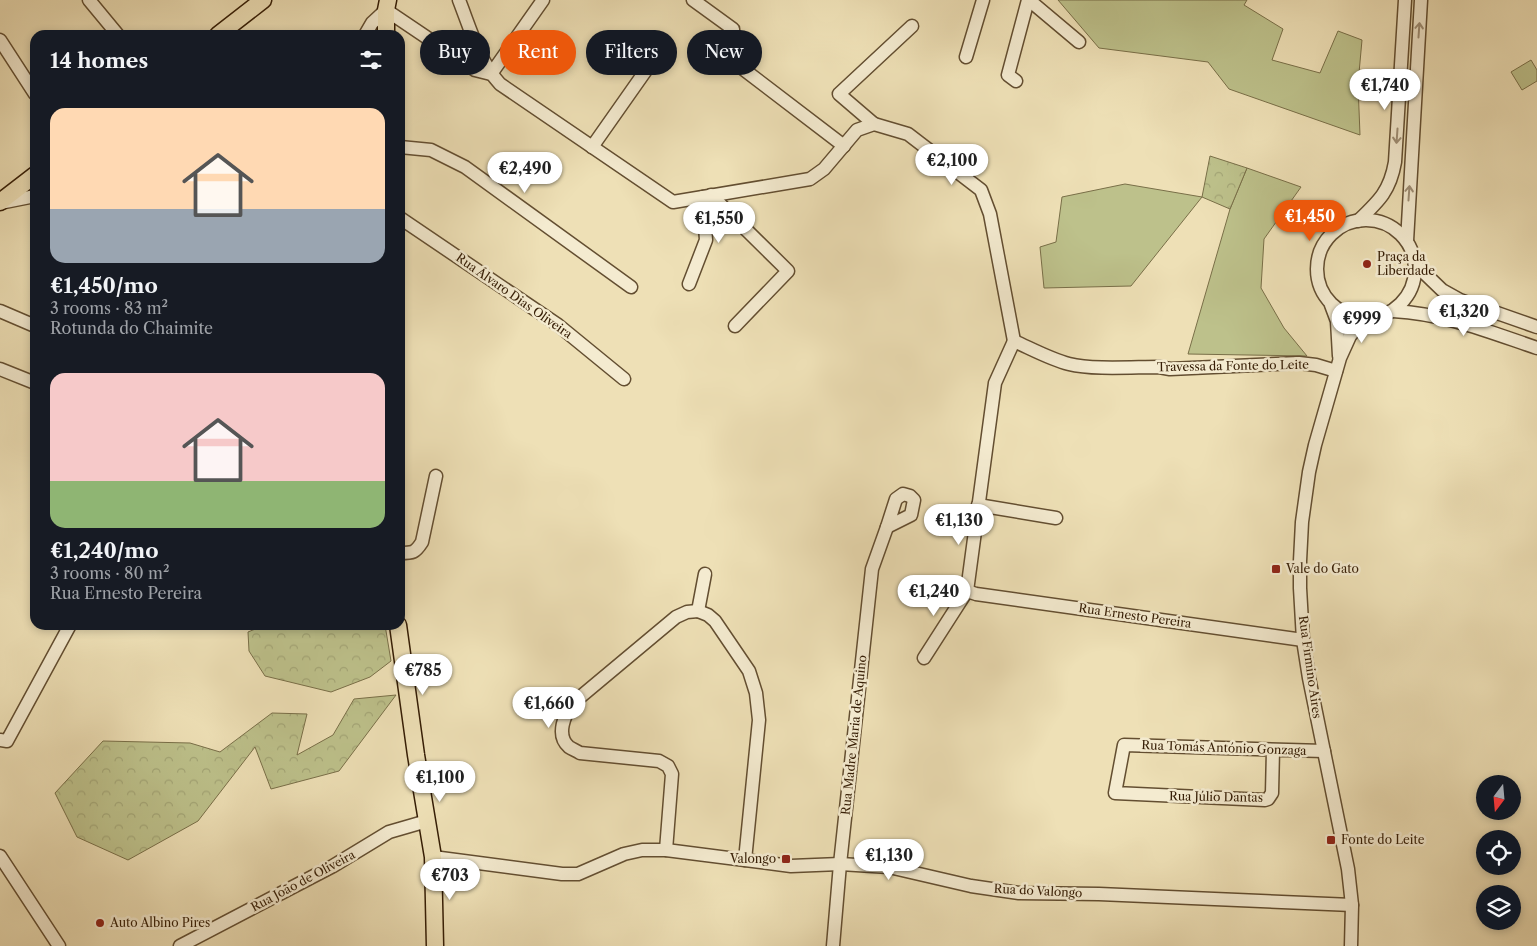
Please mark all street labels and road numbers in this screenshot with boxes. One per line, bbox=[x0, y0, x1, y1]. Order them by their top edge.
street label: Rua Álvaro Dias Oliveira bbox=[453, 249, 576, 342]
street label: Travessa da Fonte do Leite bbox=[1157, 357, 1309, 374]
street label: Rua Ernesto Pereira bbox=[1078, 600, 1193, 631]
street label: Rua Firmino Aires bbox=[1296, 614, 1325, 719]
street label: Rua Madre Maria de Aquino bbox=[838, 654, 869, 816]
street label: Rua Tomás António Gonzaga bbox=[1141, 737, 1308, 758]
street label: Rua Júlio Dantas bbox=[1169, 788, 1263, 805]
street label: Rua João de Oliveira bbox=[248, 846, 358, 914]
street label: Rua do Valongo bbox=[993, 881, 1083, 900]

